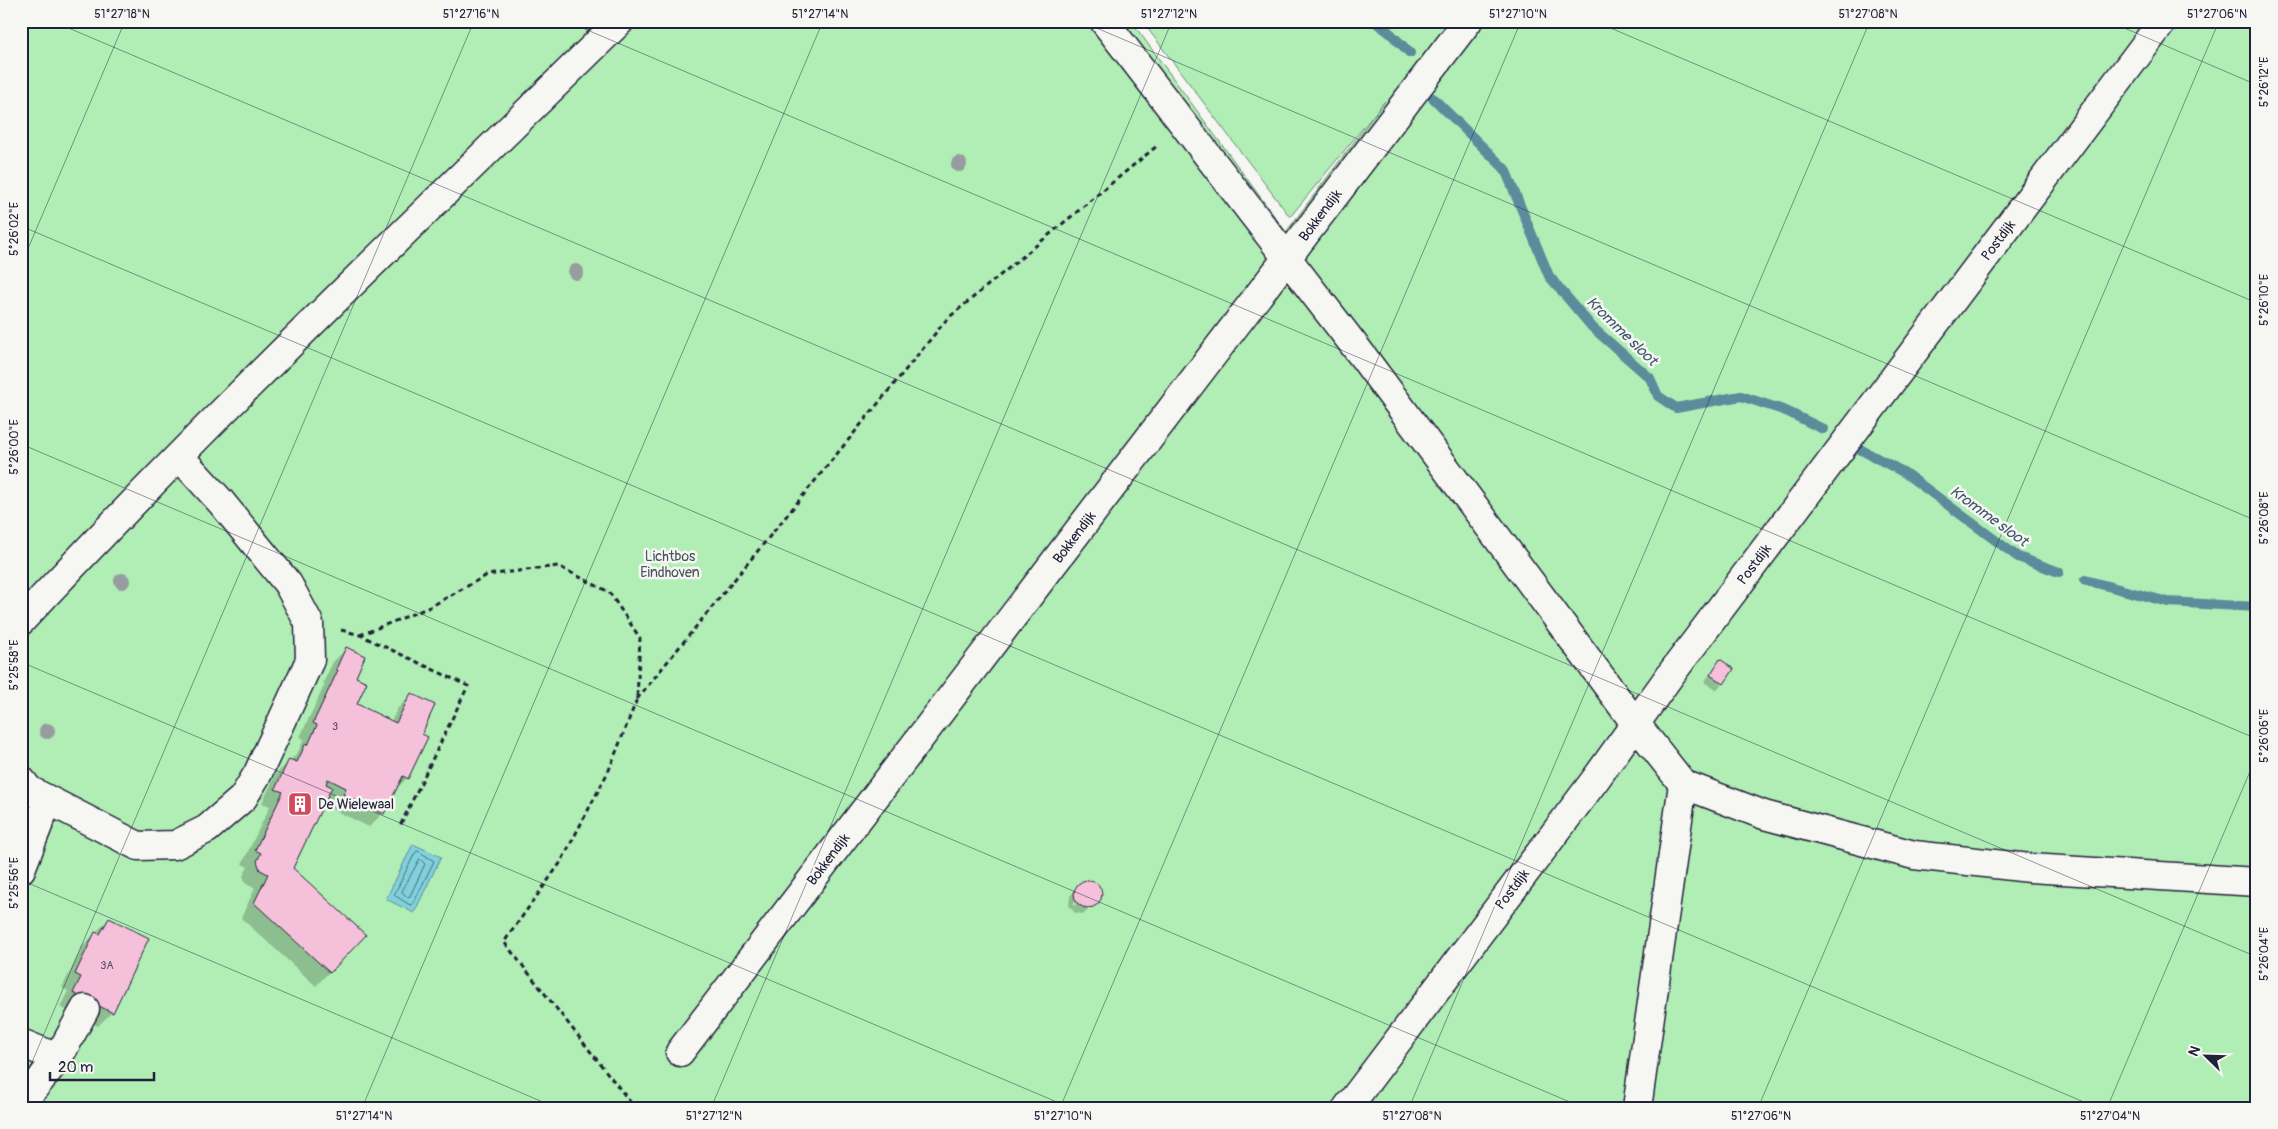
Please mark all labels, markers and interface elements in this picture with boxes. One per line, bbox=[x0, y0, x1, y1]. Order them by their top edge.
text: 51°27'18"N bbox=[94, 7, 150, 22]
text: 51°27'16"N bbox=[443, 7, 499, 22]
text: 51°27'14"N bbox=[792, 7, 848, 22]
text: 51°27'12"N bbox=[1141, 7, 1197, 22]
text: 51°27'10"N bbox=[1489, 7, 1547, 22]
text: 51°27'08"N bbox=[1838, 7, 1898, 22]
text: 51°27'06"N bbox=[2187, 7, 2247, 22]
text: 5°26'12"E bbox=[2257, 57, 2272, 107]
street label: Bokkendijk bbox=[1295, 186, 1346, 245]
text: 5°26'02"E bbox=[7, 202, 22, 256]
street label: Postdijk bbox=[1978, 217, 2019, 264]
text: 5°26'10"E bbox=[2257, 274, 2272, 326]
water label: Kromme sloot bbox=[1582, 293, 1663, 371]
text: 5°26'00"E bbox=[7, 419, 22, 475]
water label: Kromme sloot bbox=[1946, 482, 2033, 552]
text: 5°26'08"E bbox=[2257, 491, 2272, 545]
street label: Bokkendijk bbox=[1049, 508, 1100, 567]
street label: Postdijk bbox=[1734, 541, 1775, 588]
park label: Lichtbos Eindhoven bbox=[640, 548, 700, 581]
text: 5°25'58"E bbox=[7, 639, 22, 691]
text: 5°26'06"E bbox=[2257, 709, 2272, 763]
house number: 3 bbox=[332, 720, 338, 733]
building icon: De Wielewaal bbox=[287, 791, 313, 817]
place label: De Wielewaal bbox=[318, 796, 394, 813]
street label: Bokkendijk bbox=[803, 830, 854, 889]
text: 5°25'56"E bbox=[7, 857, 22, 909]
street label: Postdijk bbox=[1492, 866, 1533, 913]
text: 5°26'04"E bbox=[2257, 927, 2272, 981]
house number: 3A bbox=[100, 959, 114, 972]
north arrow bbox=[2180, 1032, 2230, 1082]
text: N bbox=[2185, 1043, 2204, 1059]
scale bar bbox=[50, 1049, 154, 1081]
text: 20 m bbox=[58, 1058, 93, 1077]
text: 51°27'14"N bbox=[336, 1109, 392, 1124]
text: 51°27'12"N bbox=[686, 1109, 742, 1124]
text: 51°27'10"N bbox=[1034, 1109, 1092, 1124]
text: 51°27'08"N bbox=[1382, 1109, 1442, 1124]
text: 51°27'06"N bbox=[1731, 1109, 1791, 1124]
text: 51°27'04"N bbox=[2080, 1109, 2140, 1124]

